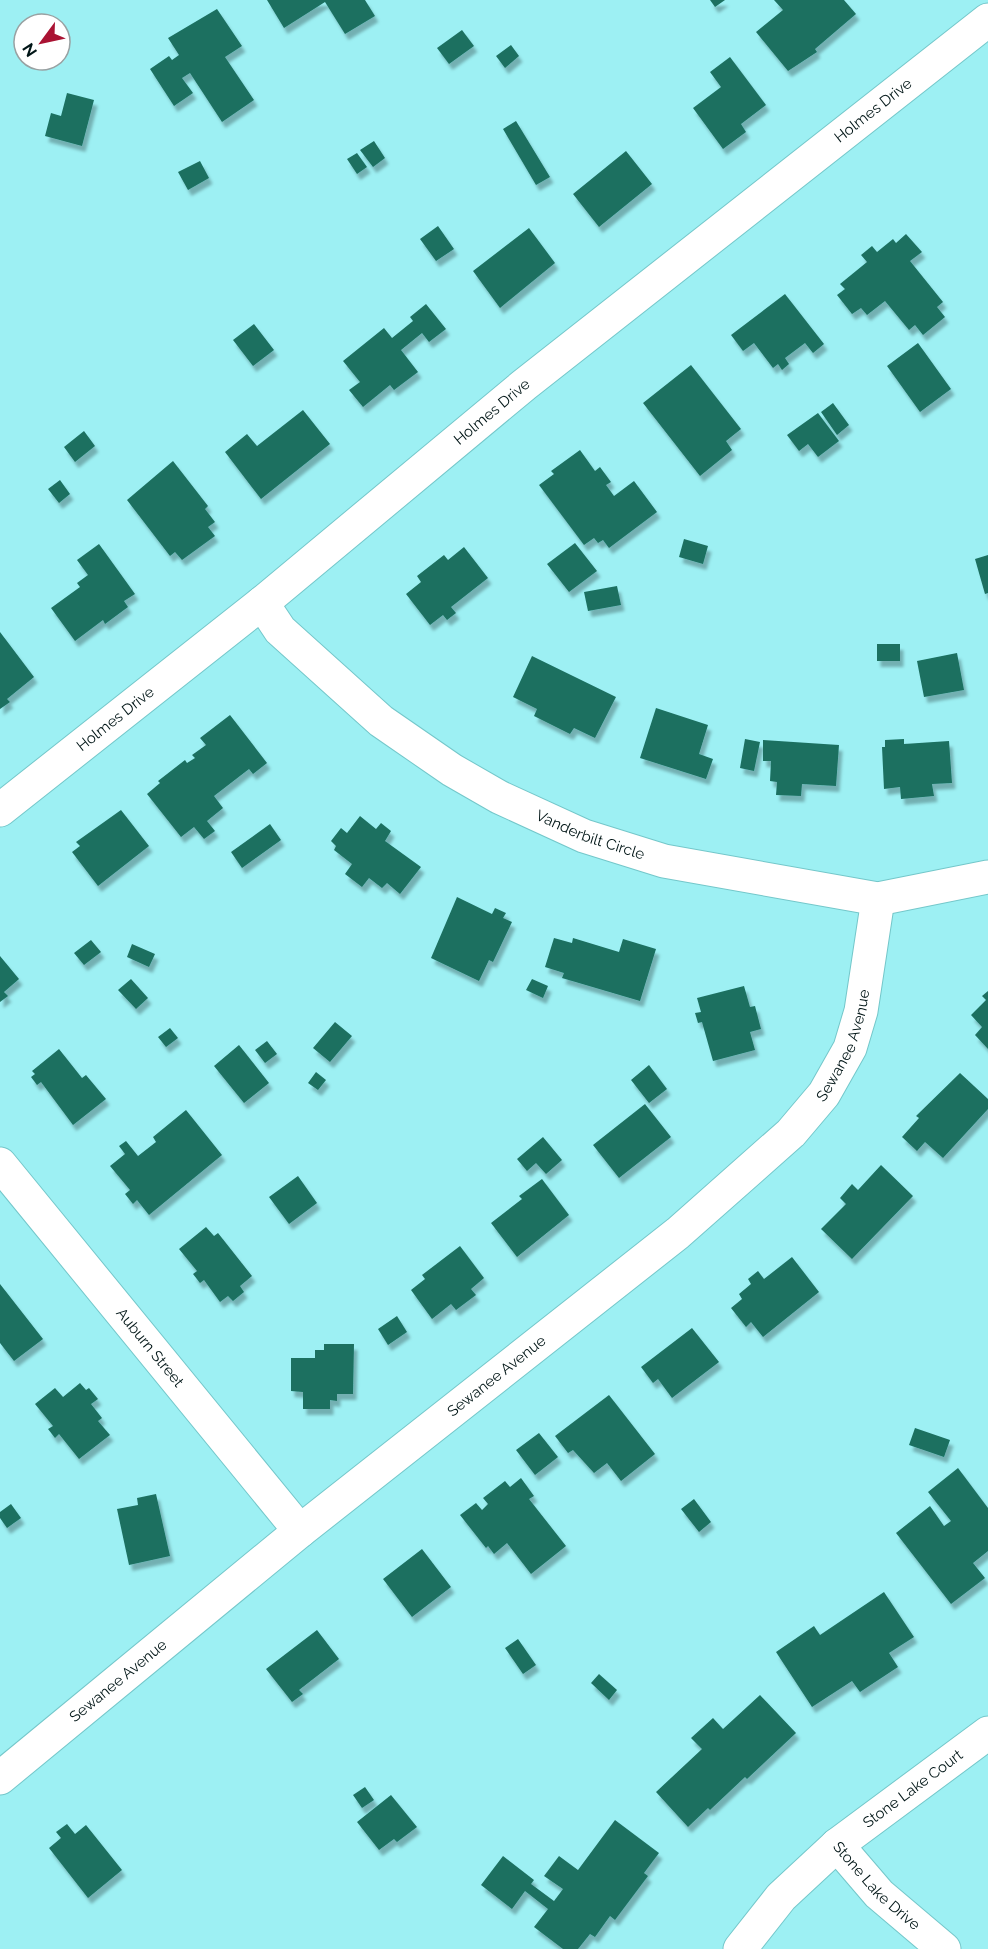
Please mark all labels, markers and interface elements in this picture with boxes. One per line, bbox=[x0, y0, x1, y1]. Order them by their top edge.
north arrow bbox=[12, 12, 72, 72]
text: N bbox=[19, 40, 41, 60]
street label: Holmes Drive bbox=[831, 74, 916, 146]
street label: Holmes Drive bbox=[450, 375, 534, 449]
street label: Holmes Drive bbox=[73, 683, 158, 755]
street label: Vanderbilt Circle bbox=[533, 806, 647, 863]
street label: Sewanee Avenue bbox=[813, 988, 873, 1105]
street label: Auburn Street bbox=[112, 1304, 188, 1391]
street label: Sewanee Avenue bbox=[444, 1332, 550, 1420]
street label: Sewanee Avenue bbox=[66, 1635, 170, 1726]
street label: Stone Lake Court bbox=[859, 1746, 966, 1832]
street label: Stone Lake Drive bbox=[829, 1838, 924, 1934]

